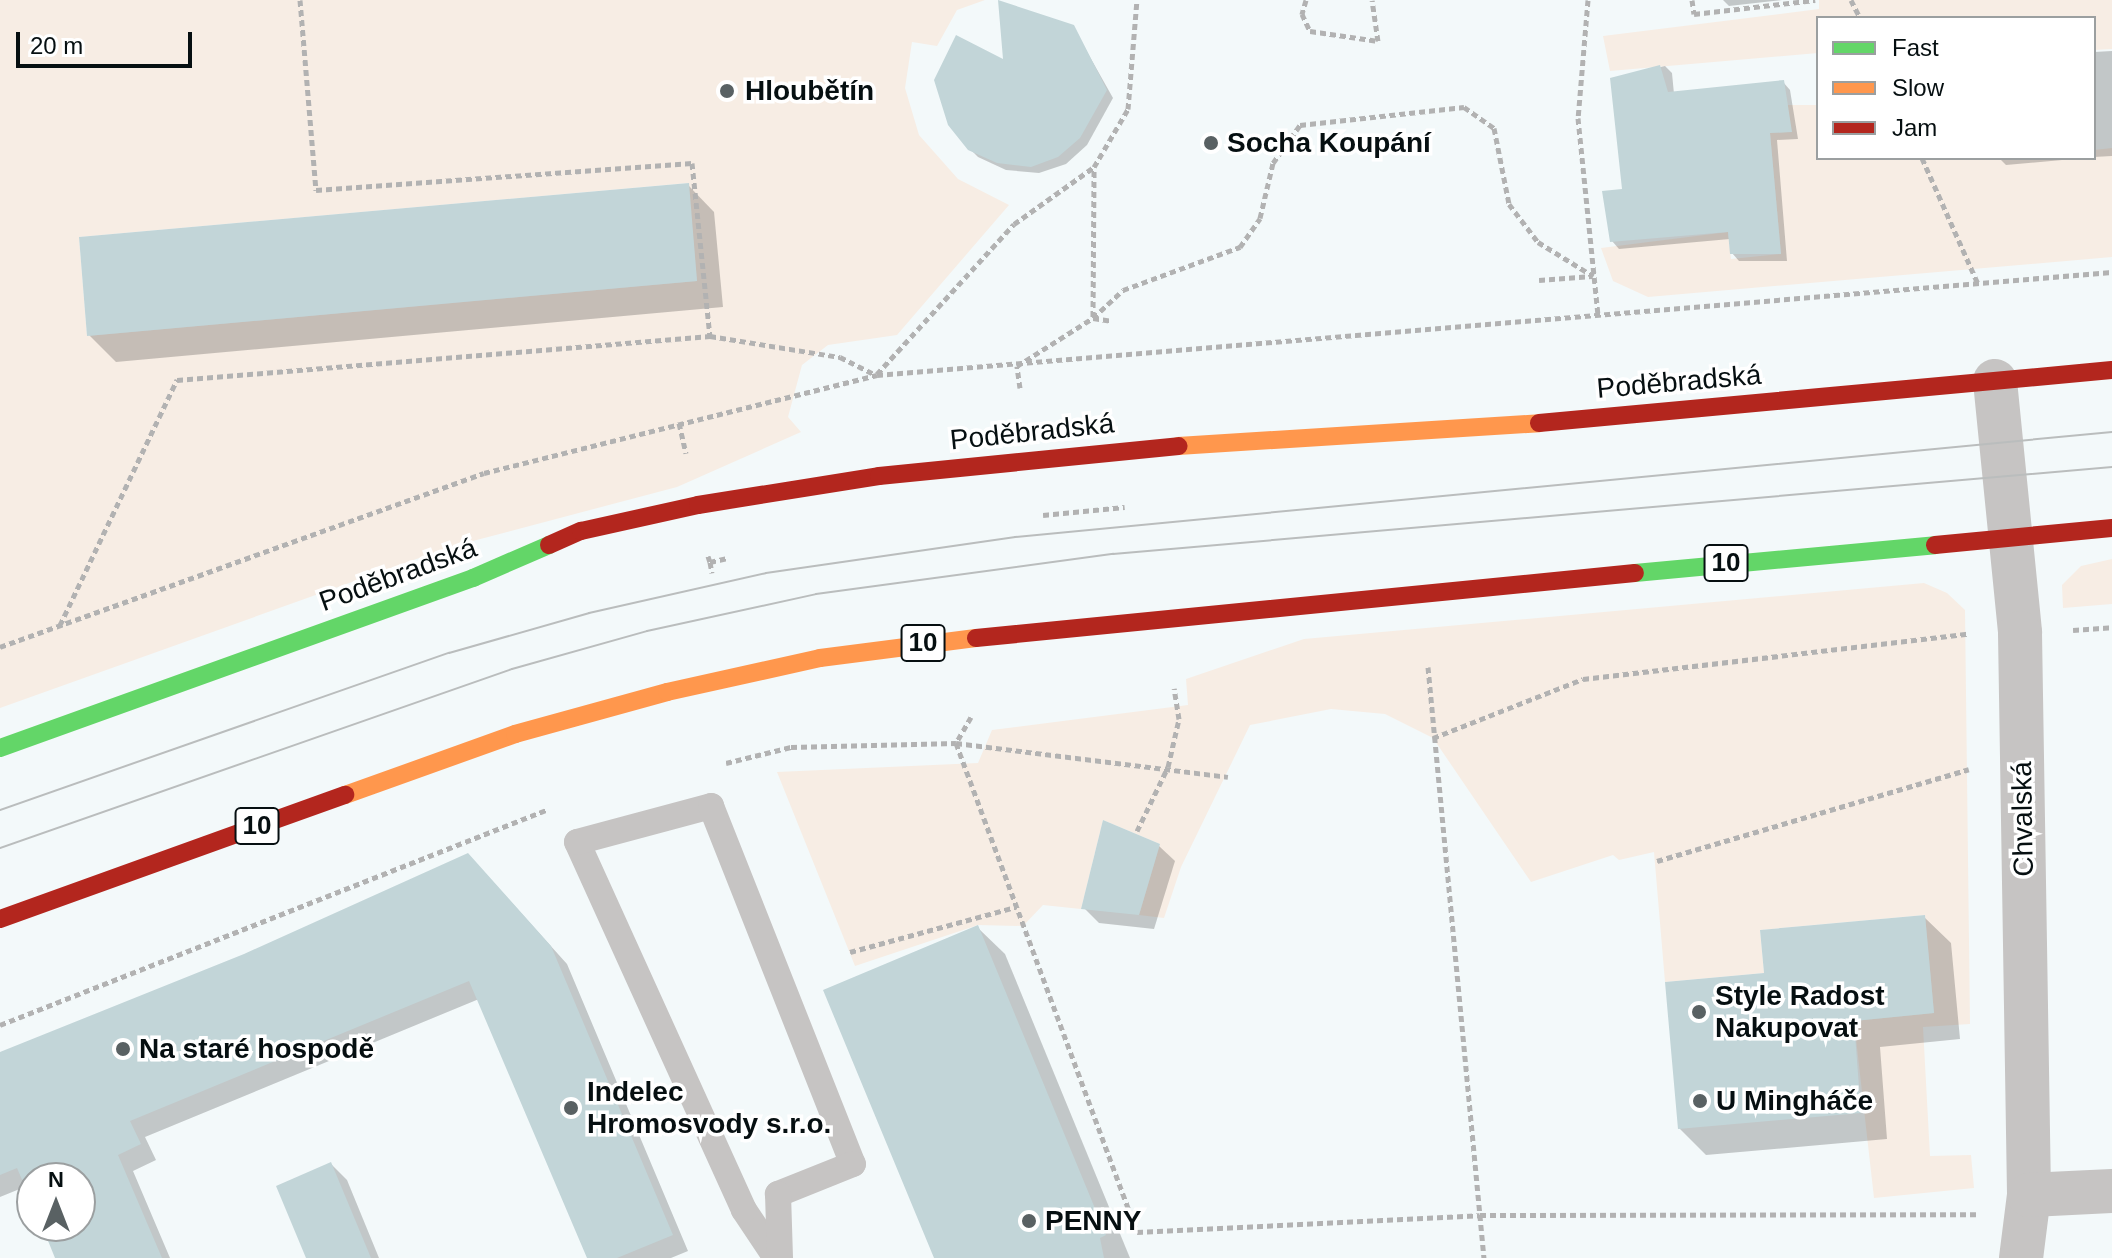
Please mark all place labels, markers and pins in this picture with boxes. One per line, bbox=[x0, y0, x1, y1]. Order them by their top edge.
place label: Hloubětín bbox=[745, 74, 874, 108]
marker: Hloubětín bbox=[716, 80, 738, 102]
place label: Socha Koupání bbox=[1227, 126, 1431, 160]
marker: Socha Koupání bbox=[1202, 134, 1220, 152]
place label: Style Radost Nakupovat bbox=[1715, 979, 1885, 1045]
marker: Style Radost Nakupovat bbox=[1690, 1003, 1708, 1021]
place label: Na staré hospodě bbox=[139, 1032, 374, 1066]
marker: Na staré hospodě bbox=[114, 1040, 132, 1058]
place label: Indelec Hromosvody s.r.o. bbox=[587, 1075, 831, 1141]
place label: U Mingháče bbox=[1716, 1084, 1873, 1118]
marker: U Mingháče bbox=[1691, 1092, 1709, 1110]
marker: Indelec Hromosvody s.r.o. bbox=[562, 1099, 580, 1117]
place label: PENNY bbox=[1045, 1204, 1141, 1238]
marker: PENNY bbox=[1020, 1212, 1038, 1230]

